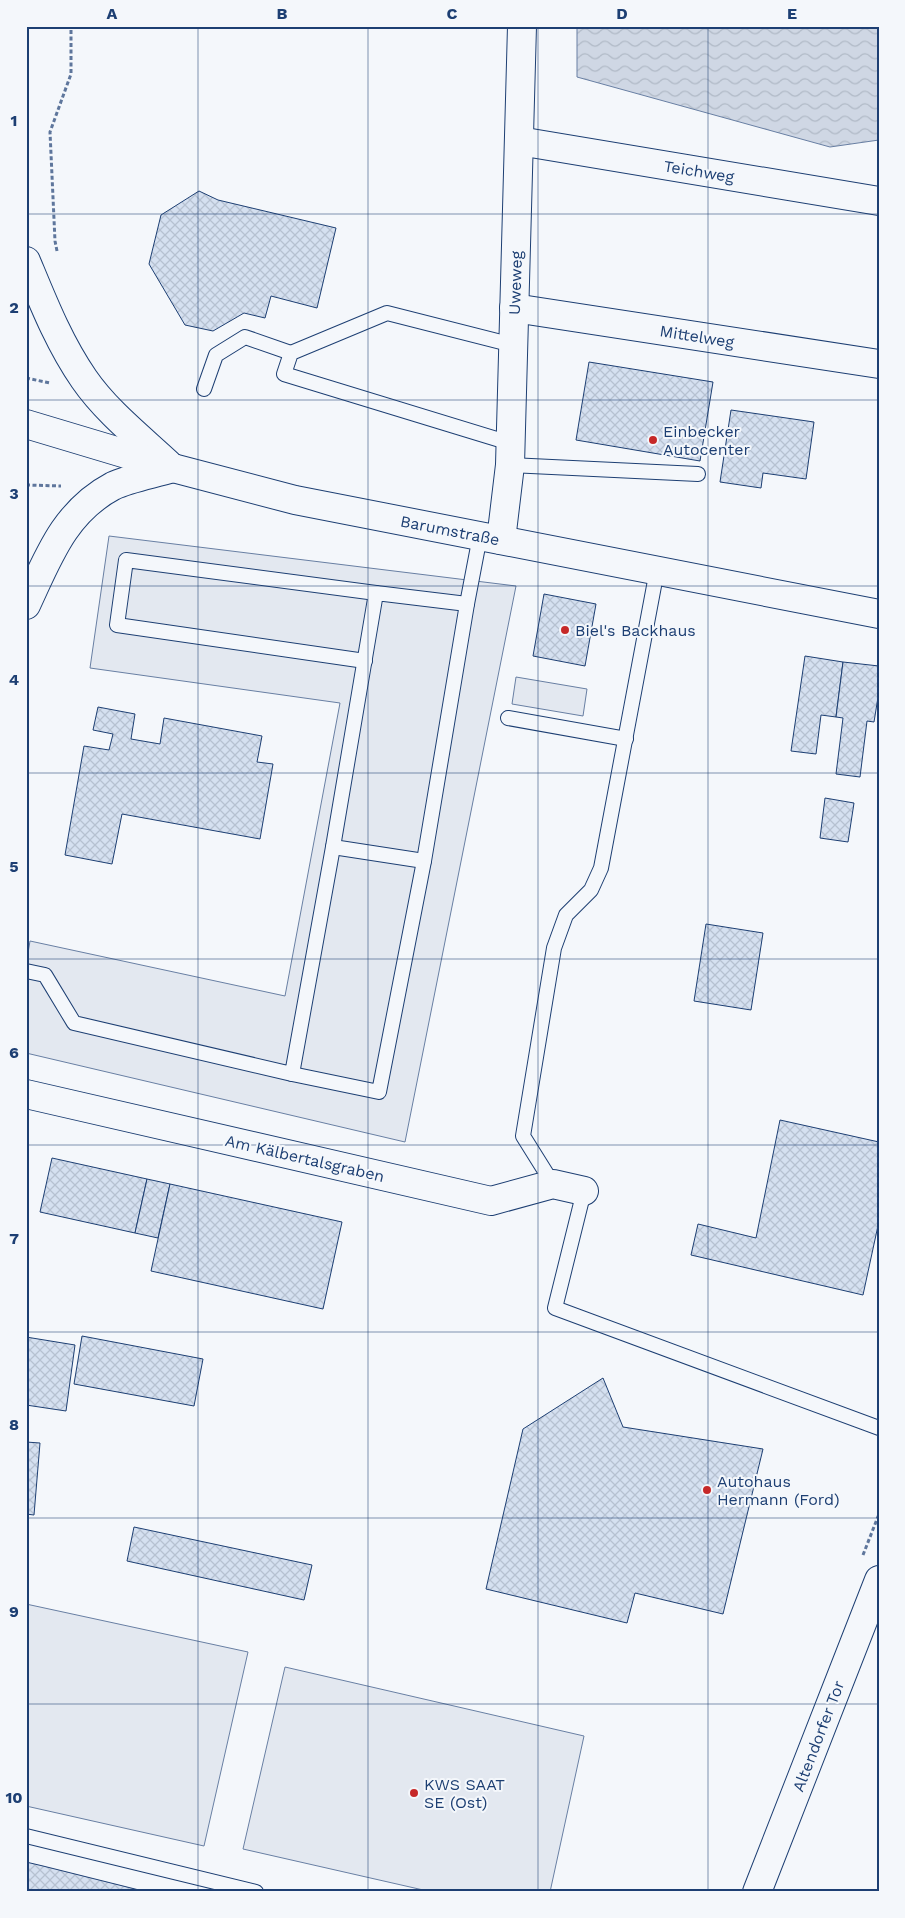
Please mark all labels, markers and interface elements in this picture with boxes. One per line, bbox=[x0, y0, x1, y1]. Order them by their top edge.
text: A bbox=[107, 4, 118, 23]
text: B bbox=[277, 4, 288, 23]
text: C bbox=[447, 4, 458, 23]
text: D bbox=[616, 4, 628, 23]
text: E bbox=[787, 4, 797, 23]
text: 1 bbox=[11, 111, 17, 130]
street label: Teichweg bbox=[662, 157, 736, 187]
street label: Uweweg bbox=[505, 250, 526, 316]
text: 2 bbox=[9, 298, 19, 317]
street label: Mittelweg bbox=[658, 321, 736, 352]
place label: Einbecker Autocenter bbox=[663, 422, 751, 459]
marker: Einbecker Autocenter bbox=[647, 434, 659, 446]
text: 3 bbox=[9, 484, 19, 503]
street label: Barumstraße bbox=[399, 512, 501, 549]
place label: Biel's Backhaus bbox=[575, 621, 696, 640]
marker: Biel's Backhaus bbox=[559, 624, 571, 636]
text: 4 bbox=[9, 670, 19, 689]
text: 5 bbox=[9, 857, 19, 876]
text: 6 bbox=[9, 1043, 19, 1062]
street label: Am Kälbertalsgraben bbox=[223, 1131, 386, 1186]
text: 7 bbox=[9, 1229, 19, 1248]
text: 8 bbox=[9, 1415, 19, 1434]
place label: Autohaus Hermann (Ford) bbox=[717, 1472, 840, 1509]
marker: Autohaus Hermann (Ford) bbox=[701, 1484, 713, 1496]
text: 9 bbox=[9, 1602, 19, 1621]
street label: Altendorfer Tor bbox=[789, 1677, 849, 1795]
place label: KWS SAAT SE (Ost) bbox=[424, 1775, 505, 1812]
marker: KWS SAAT SE (Ost) bbox=[408, 1787, 420, 1799]
text: 10 bbox=[5, 1788, 23, 1807]

